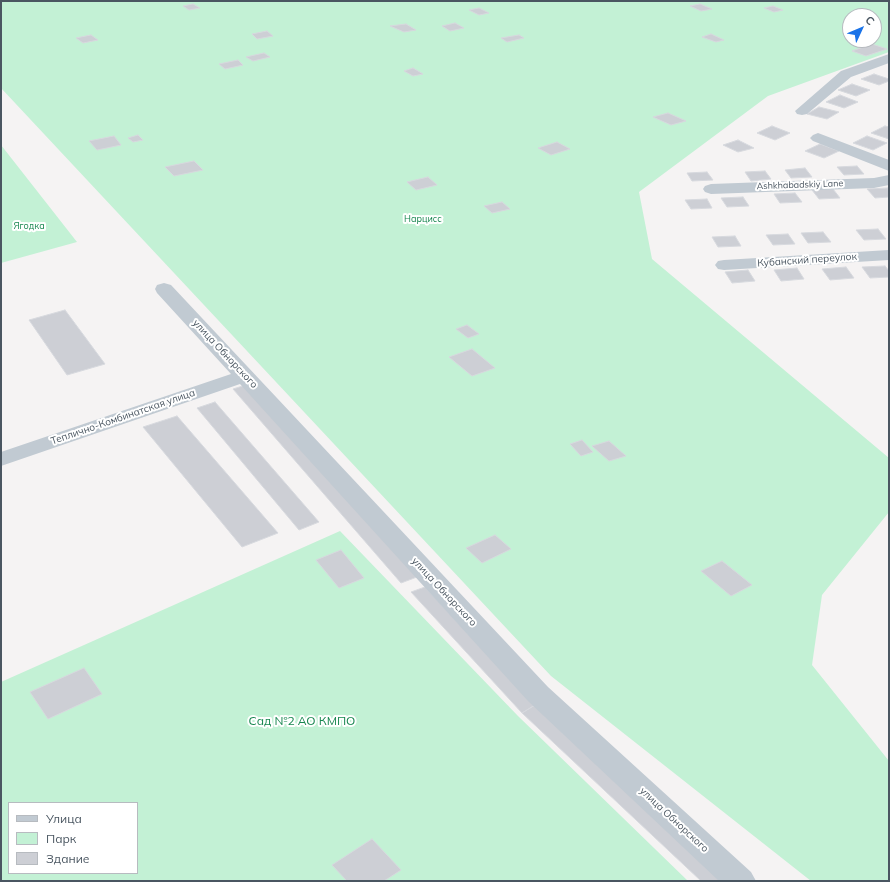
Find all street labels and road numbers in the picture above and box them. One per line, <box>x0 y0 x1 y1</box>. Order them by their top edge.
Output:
street label: Ashkhabadskiy Lane <box>757 178 843 192</box>
street label: Кубанский переулок <box>757 251 857 269</box>
street label: улица Обнорского <box>190 317 260 391</box>
street label: Теплично-Комбинатская улица <box>49 387 197 447</box>
street label: улица Обнорского <box>409 555 479 629</box>
street label: улица Обнорского <box>637 785 711 855</box>

